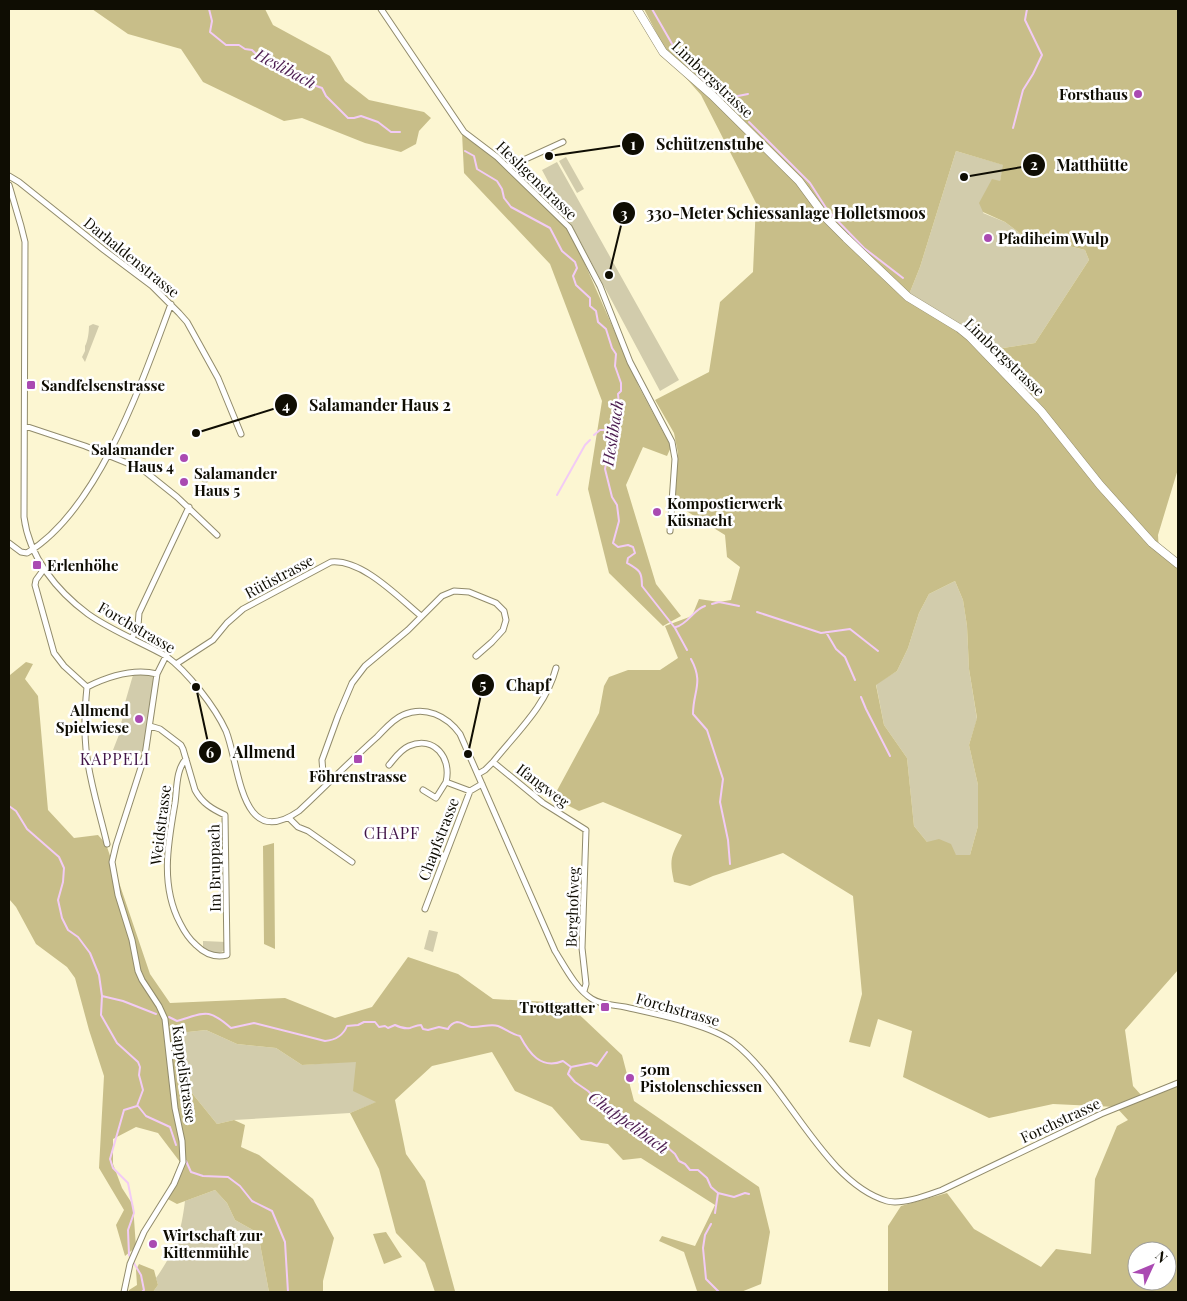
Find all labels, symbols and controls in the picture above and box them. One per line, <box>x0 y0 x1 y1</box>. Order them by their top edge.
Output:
street label: Limbergstrasse <box>668 36 758 122</box>
water label: Heslibach <box>251 43 320 93</box>
place label: Forsthaus <box>1059 84 1128 104</box>
marker: Forsthaus <box>1132 88 1144 100</box>
callout: Schützenstube <box>621 129 774 160</box>
text: Schützenstube <box>656 133 764 154</box>
text: 1 <box>630 134 636 154</box>
street label: Hesligenstrasse <box>492 136 582 224</box>
callout: Matthütte <box>1021 150 1138 181</box>
text: 2 <box>1030 154 1038 174</box>
text: Matthütte <box>1056 154 1128 175</box>
callout: 330-Meter Schiessanlage Holletsmoos <box>612 198 936 229</box>
text: 330-Meter Schiessanlage Holletsmoos <box>646 202 926 223</box>
text: 3 <box>620 203 628 223</box>
street label: Darhaldenstrasse <box>80 212 184 302</box>
place label: Pfadiheim Wulp <box>998 228 1109 248</box>
marker: Pfadiheim Wulp <box>982 232 994 244</box>
street label: Limbergstrasse <box>961 314 1049 400</box>
place label: Sandfelsenstrasse <box>41 375 165 395</box>
marker: Sandfelsenstrasse <box>25 379 37 391</box>
callout: Salamander Haus 2 <box>274 390 461 421</box>
text: Salamander Haus 2 <box>309 394 451 415</box>
text: 4 <box>282 395 290 415</box>
water label: Heslibach <box>596 399 628 468</box>
place label: Salamander Haus 4 <box>91 439 174 476</box>
marker: Salamander Haus 4 <box>178 452 190 464</box>
place label: Salamander Haus 5 <box>194 463 277 500</box>
marker: Salamander Haus 5 <box>178 476 190 488</box>
place label: Kompostierwerk Küsnacht <box>667 493 783 530</box>
marker: Kompostierwerk Küsnacht <box>651 506 663 518</box>
street label: Rütistrasse <box>241 549 317 603</box>
place label: Erlenhöhe <box>47 555 119 575</box>
marker: Erlenhöhe <box>31 559 43 571</box>
street label: Forchstrasse <box>95 597 179 657</box>
callout: Chapf <box>471 670 560 701</box>
text: 5 <box>480 674 487 694</box>
text: Chapf <box>506 674 552 695</box>
place label: Allmend Spielwiese <box>56 700 129 737</box>
marker: Allmend Spielwiese <box>133 713 145 725</box>
callout: Allmend <box>197 737 305 768</box>
text: Allmend <box>232 741 296 762</box>
text: 6 <box>206 742 214 762</box>
district label: KAPPELI <box>80 748 150 769</box>
marker: Föhrenstrasse <box>352 753 364 765</box>
street label: Ifangweg <box>513 759 573 811</box>
place label: Föhrenstrasse <box>309 766 407 786</box>
street label: Weidstrasse <box>145 784 175 867</box>
street label: Chapfstrasse <box>413 795 463 883</box>
district label: CHAPF <box>364 822 420 843</box>
street label: Im Bruppach <box>203 824 225 912</box>
street label: Berghofweg <box>561 866 583 948</box>
street label: Forchstrasse <box>634 988 722 1030</box>
place label: Trottgatter <box>519 997 595 1017</box>
marker: Trottgatter <box>599 1001 611 1013</box>
street label: Kappelistrasse <box>168 1024 202 1124</box>
place label: 50m Pistolenschiessen <box>640 1059 763 1096</box>
marker: 50m Pistolenschiessen <box>624 1072 636 1084</box>
water label: Chappelibach <box>585 1086 673 1158</box>
street label: Forchstrasse <box>1017 1093 1103 1147</box>
place label: Wirtschaft zur Kittenmühle <box>162 1225 263 1262</box>
marker: Wirtschaft zur Kittenmühle <box>147 1238 159 1250</box>
north arrow <box>1127 1241 1177 1291</box>
text: N <box>1151 1246 1172 1267</box>

